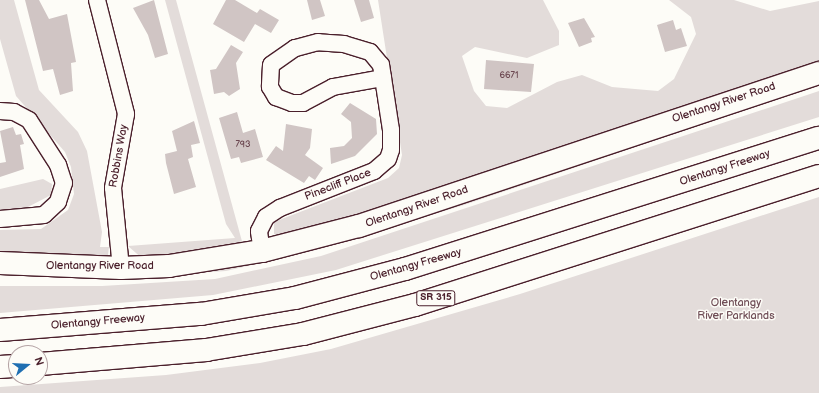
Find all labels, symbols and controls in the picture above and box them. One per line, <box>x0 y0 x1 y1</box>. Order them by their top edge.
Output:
house number: 6671 <box>500 71 518 81</box>
street label: Olentangy River Road <box>670 80 778 126</box>
street label: Robbins Way <box>107 123 131 189</box>
house number: 793 <box>235 140 251 150</box>
street label: Olentangy Freeway <box>678 147 772 189</box>
street label: Pinecliff Place <box>303 166 373 204</box>
street label: Olentangy River Road <box>364 183 470 231</box>
street label: Olentangy Freeway <box>368 246 464 284</box>
street label: Olentangy River Road <box>46 259 154 273</box>
road number: SR 315 <box>416 290 456 306</box>
park label: Olentangy River Parklands <box>697 297 775 323</box>
street label: Olentangy Freeway <box>50 311 146 333</box>
north arrow <box>8 345 48 385</box>
text: N <box>31 355 46 367</box>

